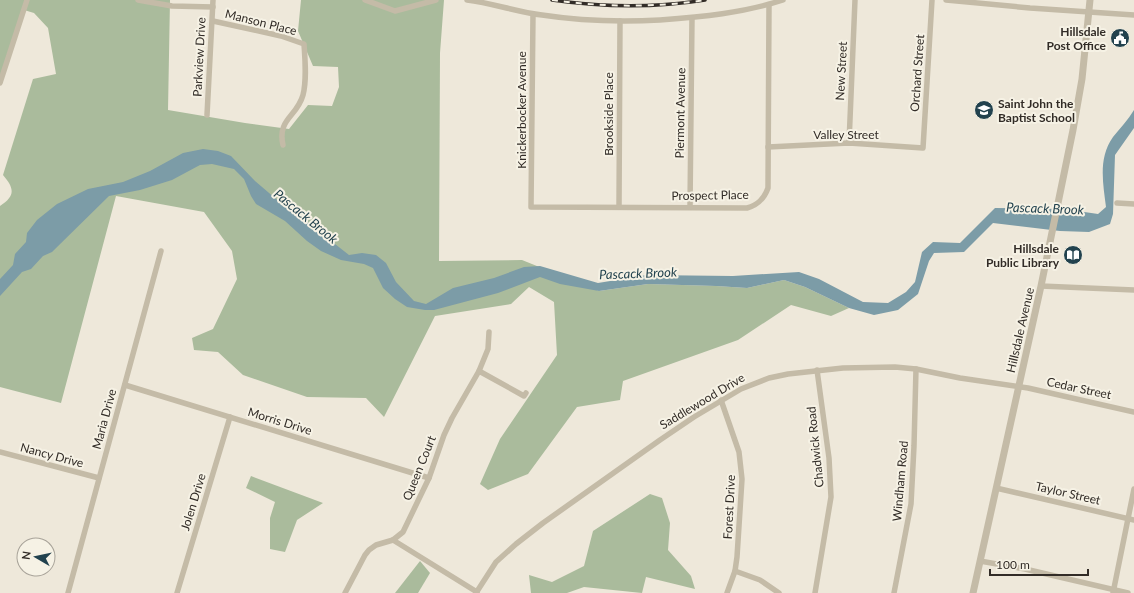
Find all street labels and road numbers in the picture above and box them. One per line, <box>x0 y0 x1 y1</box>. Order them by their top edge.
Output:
street label: Manson Place <box>224 6 298 38</box>
street label: Parkview Drive <box>189 17 209 97</box>
street label: Orchard Street <box>907 33 927 112</box>
street label: New Street <box>832 40 850 101</box>
street label: Knickerbocker Avenue <box>514 51 529 169</box>
street label: Piermont Avenue <box>672 68 688 158</box>
street label: Brookside Place <box>601 72 616 156</box>
street label: Valley Street <box>813 127 879 142</box>
street label: Prospect Place <box>671 187 749 203</box>
street label: Hillsdale Avenue <box>1003 286 1037 374</box>
street label: Saddlewood Drive <box>657 370 747 432</box>
street label: Cedar Street <box>1045 374 1113 402</box>
street label: Maria Drive <box>89 387 119 451</box>
street label: Morris Drive <box>246 404 314 438</box>
street label: Chadwick Road <box>803 406 827 488</box>
street label: Queen Court <box>399 433 439 503</box>
street label: Nancy Drive <box>19 439 85 471</box>
street label: Windham Road <box>889 440 911 522</box>
street label: Jolen Drive <box>177 471 209 533</box>
street label: Forest Drive <box>720 474 738 540</box>
street label: Taylor Street <box>1034 478 1103 508</box>

